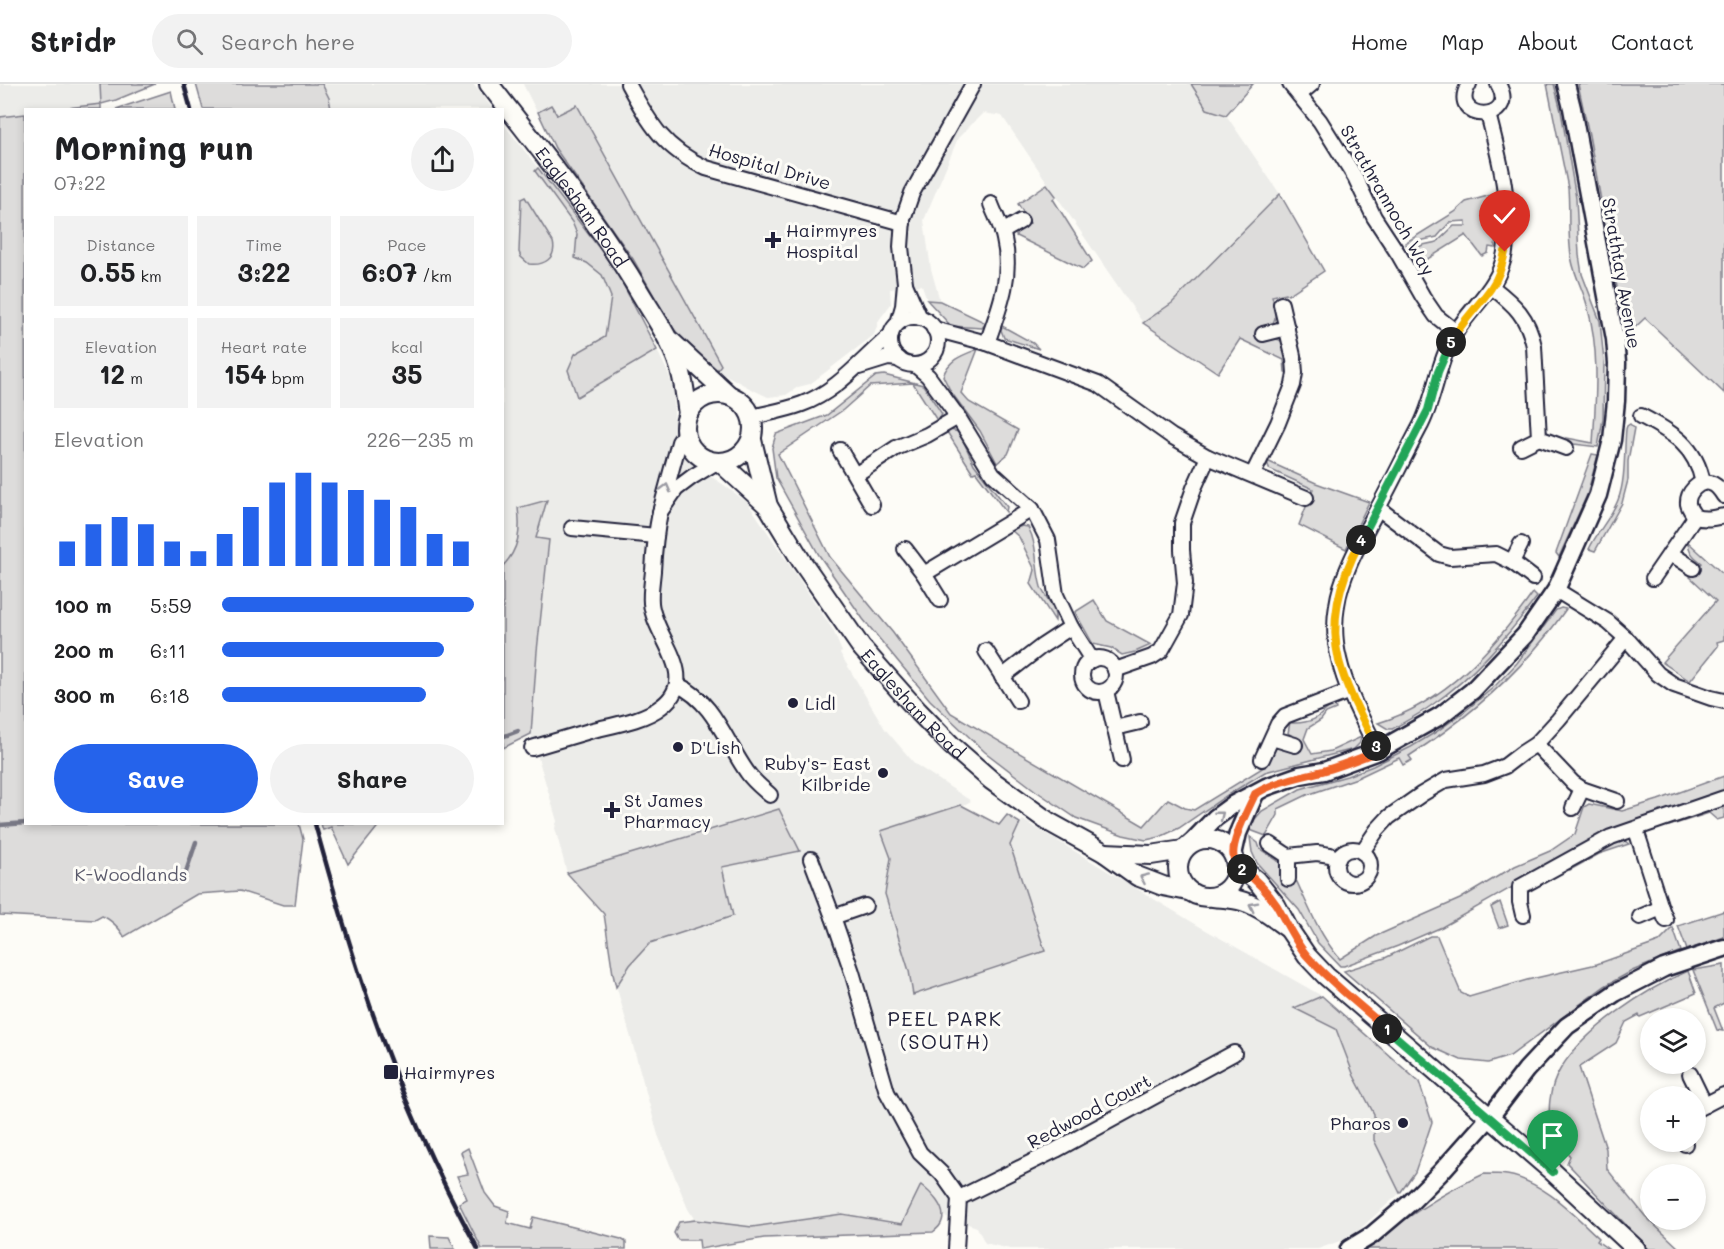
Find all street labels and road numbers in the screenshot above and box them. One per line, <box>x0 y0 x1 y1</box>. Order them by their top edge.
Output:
street label: Strathrannoch Way <box>1335 120 1441 280</box>
street label: Hospital Drive <box>706 137 834 195</box>
street label: Eaglesham Road <box>530 142 633 272</box>
street label: Strathtay Avenue <box>1597 196 1647 350</box>
street label: Eaglesham Road <box>856 643 970 764</box>
street label: Redwood Court <box>1023 1068 1155 1154</box>

